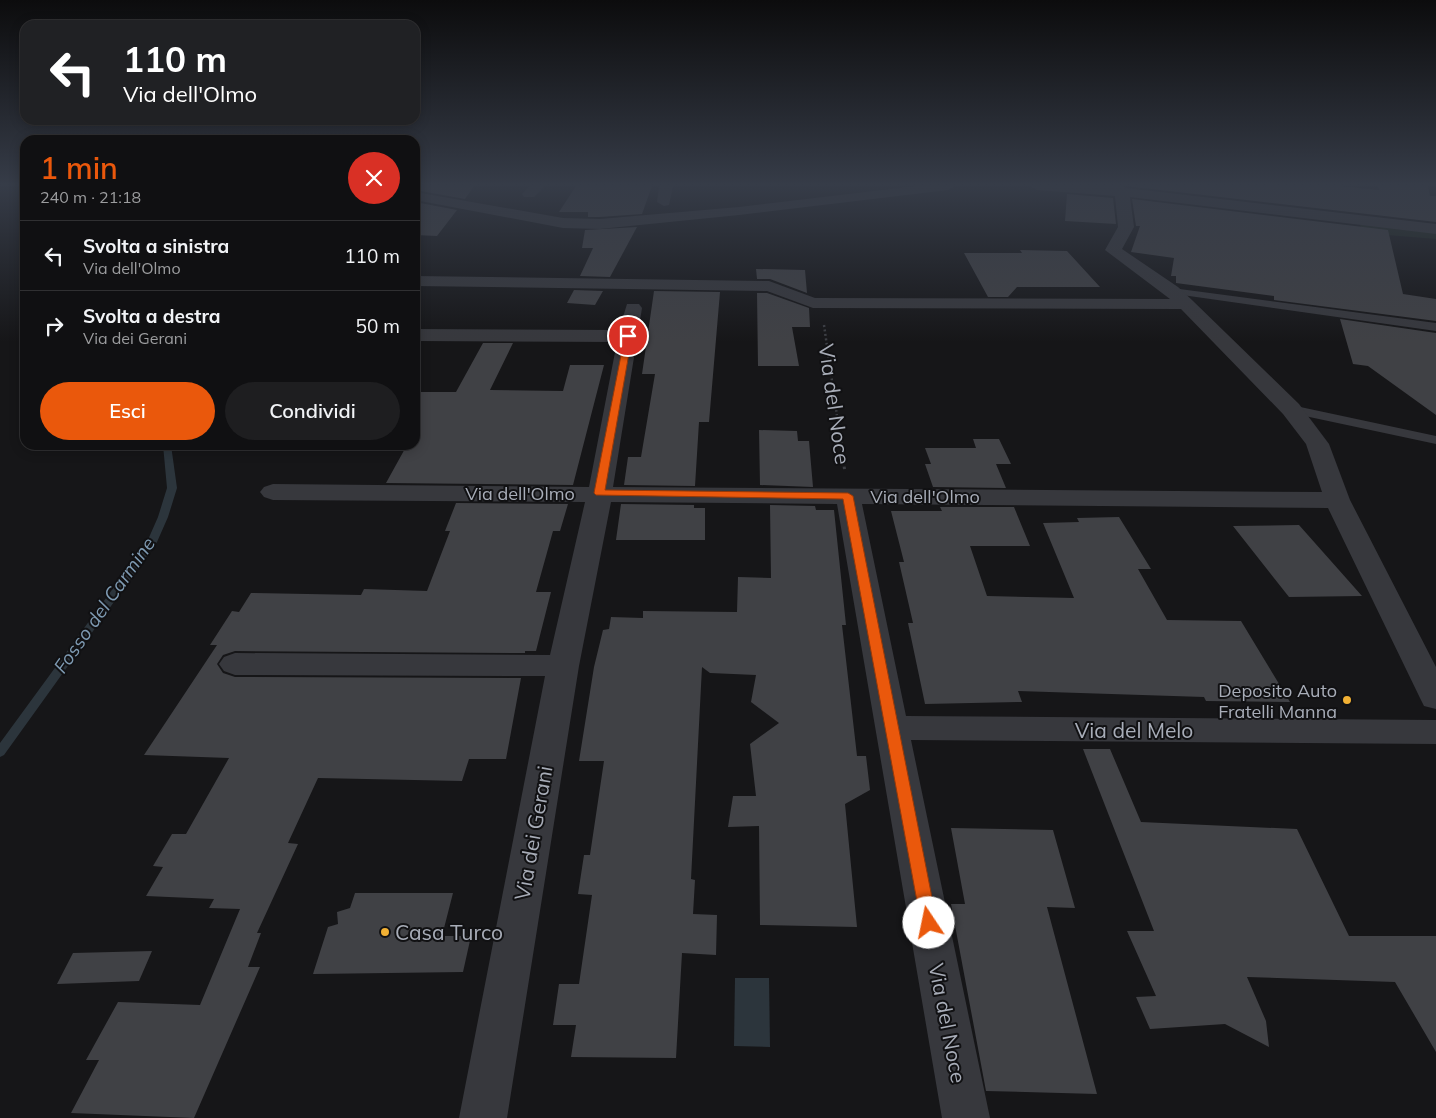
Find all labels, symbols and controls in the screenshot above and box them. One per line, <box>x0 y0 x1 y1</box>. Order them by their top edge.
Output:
text: 110 m <box>123 37 227 81</box>
icon: left <box>40 40 105 105</box>
text: Via dell'Olmo <box>123 80 257 108</box>
text: 1 min <box>40 149 118 187</box>
button: close <box>348 152 400 204</box>
text: 240 m · 21:18 <box>40 187 141 207</box>
text: Svolta a sinistra <box>83 234 229 258</box>
icon: left <box>40 242 68 270</box>
text: 110 m <box>344 244 400 268</box>
text: Via dell'Olmo <box>83 258 181 278</box>
text: Svolta a destra <box>83 304 221 328</box>
icon: right <box>40 312 68 340</box>
text: 50 m <box>356 314 400 338</box>
pin <box>607 315 649 357</box>
icon: arrive <box>614 322 642 350</box>
text: Via dei Gerani <box>83 328 187 348</box>
street label: Via del Noce <box>814 342 856 466</box>
button: Esci <box>40 382 215 440</box>
button: Condividi <box>225 382 400 440</box>
street label: Via dell'Olmo <box>465 482 575 505</box>
street label: Via dell'Olmo <box>870 485 980 508</box>
water label: Fosso del Carmine <box>48 532 160 678</box>
place label: Deposito Auto Fratelli Manna <box>1218 679 1337 723</box>
marker: Deposito Auto Fratelli Manna <box>1341 694 1353 706</box>
street label: Via del Melo <box>1075 717 1193 743</box>
street label: Via dei Gerani <box>508 764 558 902</box>
position arrow <box>902 896 954 948</box>
place label: Casa Turco <box>395 919 503 945</box>
marker: Casa Turco <box>379 926 391 938</box>
street label: Via del Noce <box>924 961 972 1085</box>

